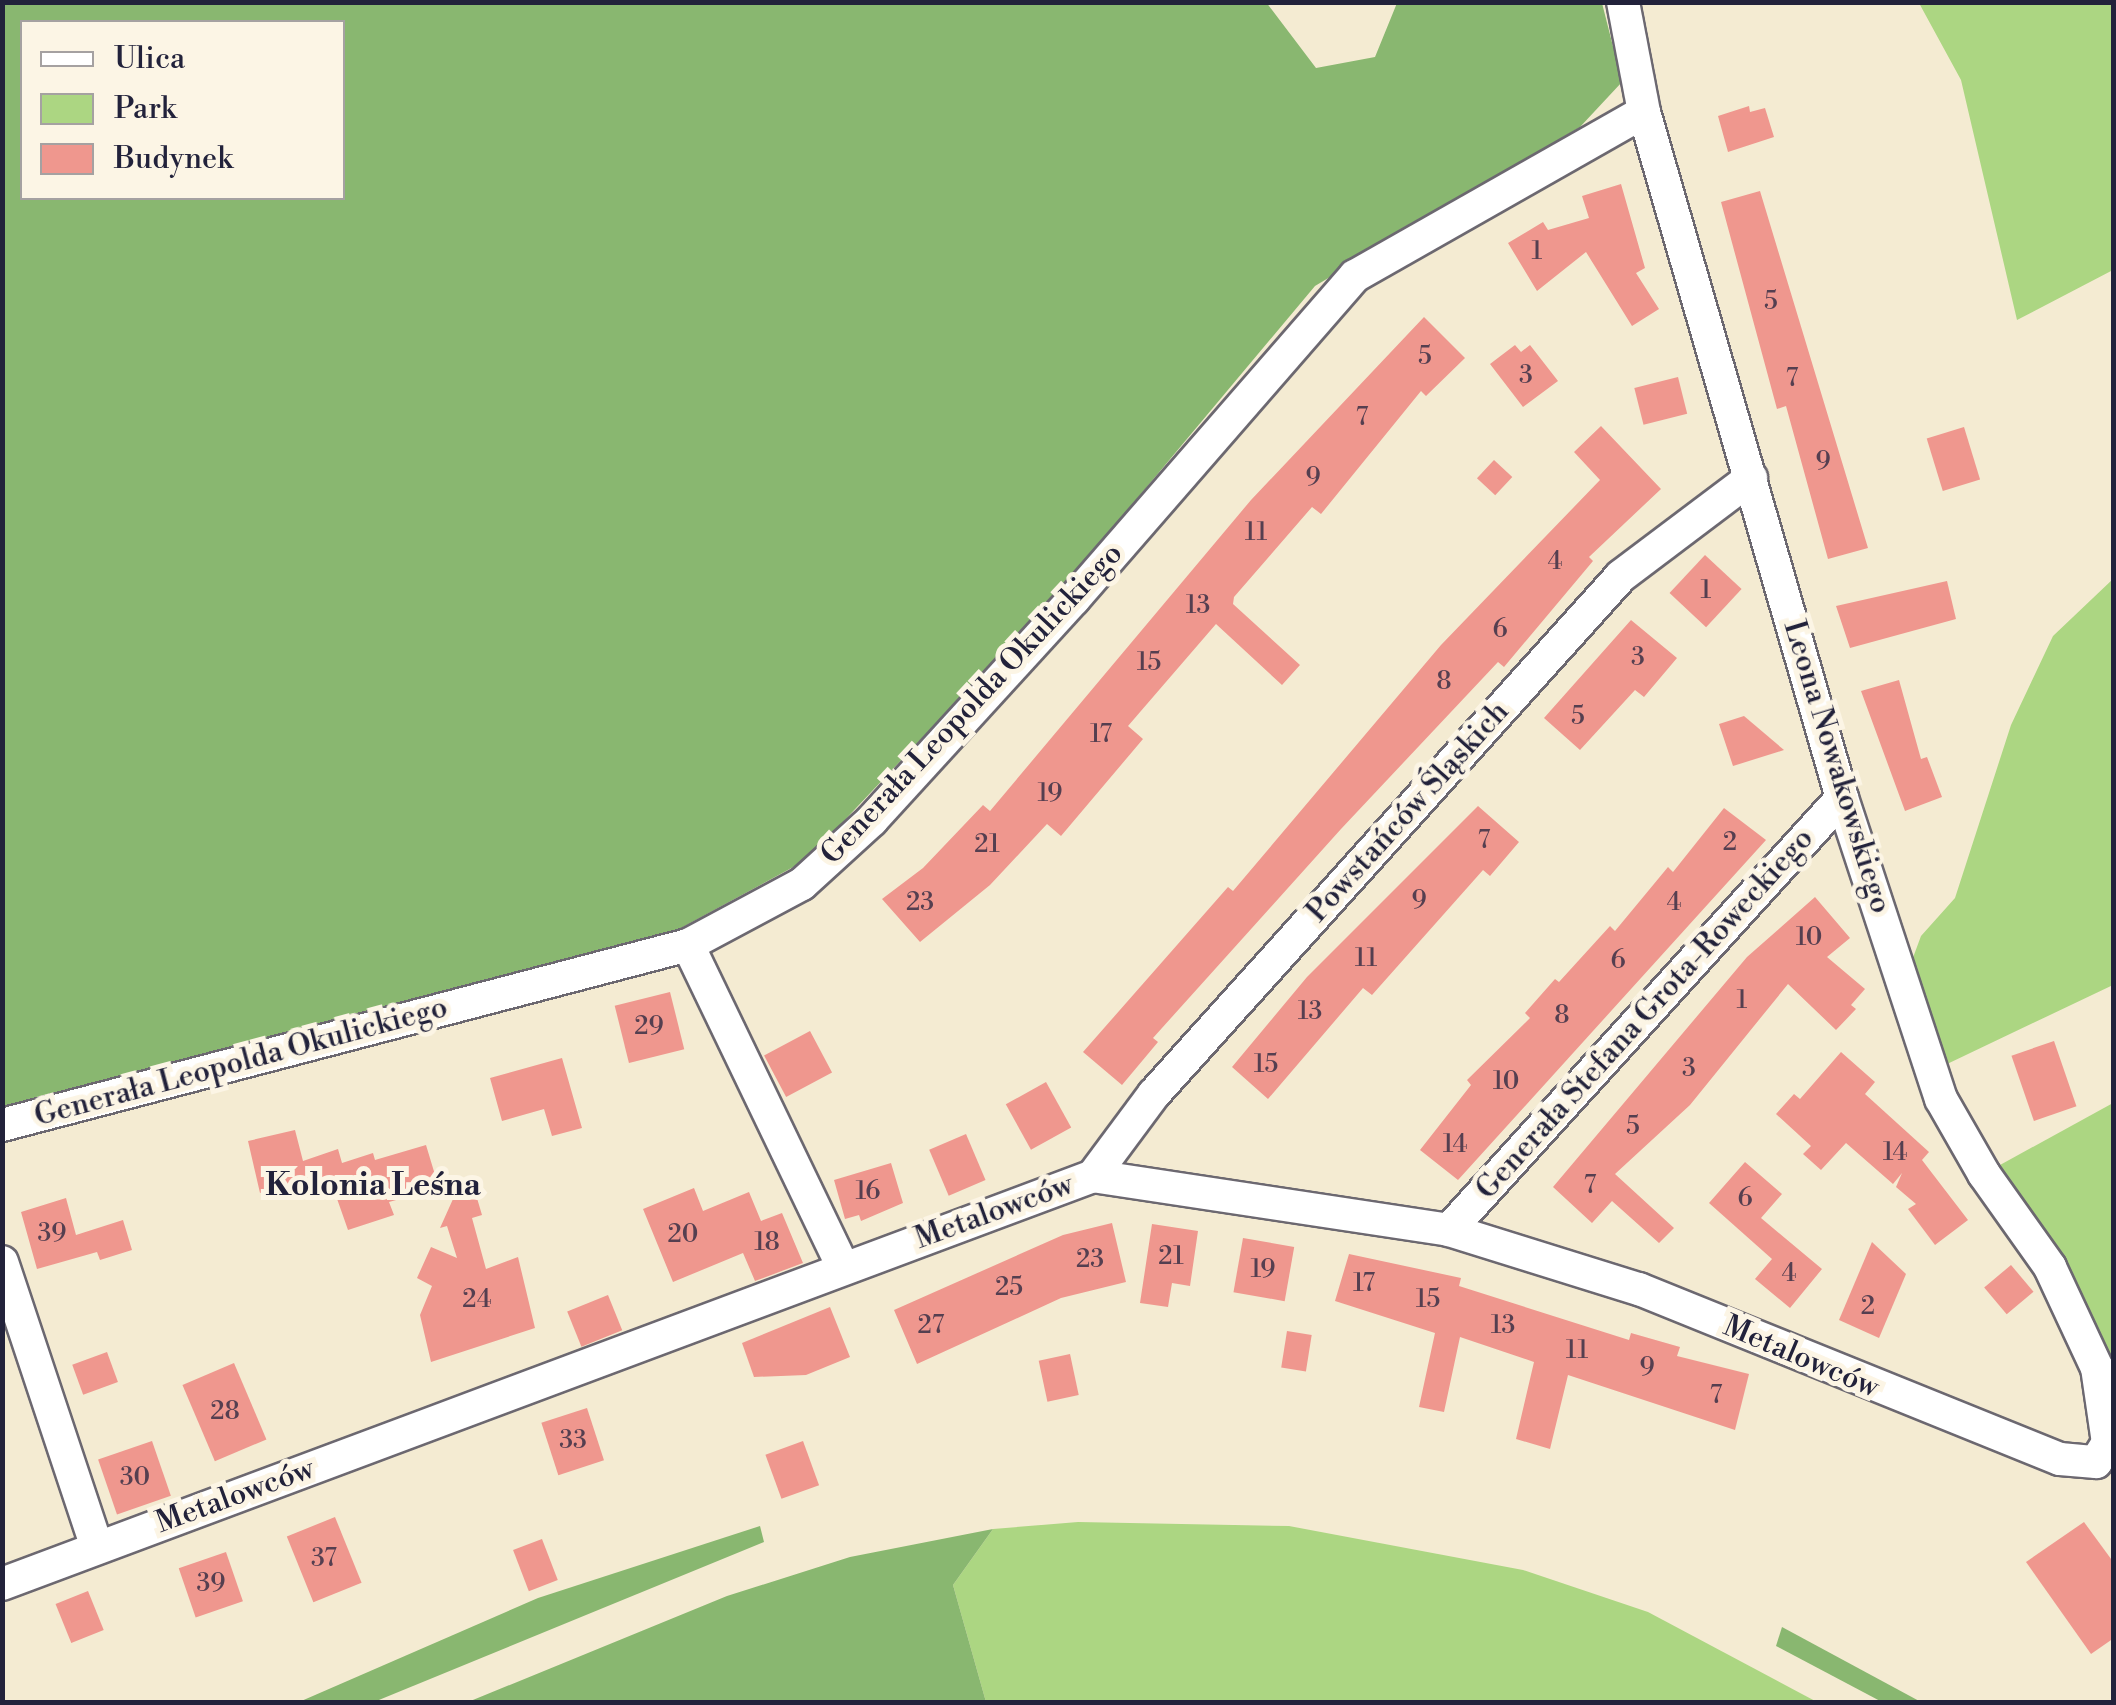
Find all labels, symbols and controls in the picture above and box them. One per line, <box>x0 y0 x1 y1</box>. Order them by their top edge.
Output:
legend <box>20 20 345 200</box>
text: Ulica <box>114 40 185 78</box>
text: Park <box>114 90 176 128</box>
text: Budynek <box>114 140 233 178</box>
house number: 1 <box>1532 237 1542 267</box>
house number: 5 <box>1764 287 1778 317</box>
house number: 5 <box>1418 342 1432 372</box>
house number: 3 <box>1519 361 1533 391</box>
house number: 7 <box>1786 364 1798 394</box>
house number: 7 <box>1356 403 1368 433</box>
house number: 9 <box>1815 447 1831 477</box>
house number: 9 <box>1305 463 1321 493</box>
house number: 11 <box>1245 518 1267 548</box>
street label: Generała Leopolda Okulickiego <box>814 536 1130 872</box>
house number: 4 <box>1548 547 1562 577</box>
house number: 1 <box>1701 576 1711 606</box>
house number: 13 <box>1186 591 1210 621</box>
house number: 6 <box>1492 615 1508 645</box>
street label: Leona Nowakowskiego <box>1775 616 1899 918</box>
house number: 3 <box>1631 643 1645 673</box>
house number: 15 <box>1137 648 1161 678</box>
house number: 8 <box>1436 667 1452 697</box>
street label: Powstańców Śląskich <box>1299 694 1517 930</box>
house number: 5 <box>1571 702 1585 732</box>
house number: 17 <box>1090 720 1112 750</box>
house number: 19 <box>1037 779 1063 809</box>
street label: Generała Stefana Grota-Roweckiego <box>1469 821 1821 1207</box>
house number: 7 <box>1478 826 1490 856</box>
house number: 2 <box>1723 828 1737 858</box>
house number: 21 <box>974 830 1000 860</box>
house number: 9 <box>1411 886 1427 916</box>
house number: 23 <box>906 888 934 918</box>
house number: 4 <box>1667 888 1681 918</box>
house number: 10 <box>1796 923 1822 953</box>
house number: 11 <box>1355 944 1377 974</box>
house number: 6 <box>1610 946 1626 976</box>
house number: 1 <box>1737 986 1747 1016</box>
street label: Generała Leopolda Okulickiego <box>31 989 451 1135</box>
house number: 13 <box>1298 997 1322 1027</box>
house number: 8 <box>1554 1001 1570 1031</box>
house number: 29 <box>634 1012 664 1042</box>
house number: 15 <box>1254 1050 1278 1080</box>
house number: 3 <box>1682 1054 1696 1084</box>
house number: 10 <box>1493 1067 1519 1097</box>
house number: 5 <box>1626 1112 1640 1142</box>
house number: 14 <box>1443 1130 1467 1160</box>
house number: 14 <box>1883 1138 1907 1168</box>
district label: Kolonia Leśna <box>265 1166 481 1204</box>
street label: Metalowców <box>910 1167 1078 1257</box>
house number: 7 <box>1584 1171 1596 1201</box>
house number: 16 <box>855 1177 881 1207</box>
house number: 6 <box>1737 1184 1753 1214</box>
house number: 39 <box>38 1219 66 1249</box>
house number: 20 <box>668 1220 698 1250</box>
house number: 18 <box>754 1228 780 1258</box>
house number: 21 <box>1158 1242 1184 1272</box>
house number: 23 <box>1076 1245 1104 1275</box>
house number: 19 <box>1250 1255 1276 1285</box>
house number: 4 <box>1782 1259 1796 1289</box>
house number: 17 <box>1353 1269 1375 1299</box>
house number: 25 <box>995 1273 1023 1303</box>
house number: 24 <box>462 1285 492 1315</box>
house number: 15 <box>1416 1285 1440 1315</box>
house number: 2 <box>1861 1292 1875 1322</box>
street label: Metalowców <box>1718 1308 1884 1406</box>
house number: 27 <box>918 1311 944 1341</box>
house number: 13 <box>1491 1311 1515 1341</box>
house number: 11 <box>1566 1336 1588 1366</box>
house number: 9 <box>1639 1353 1655 1383</box>
house number: 7 <box>1710 1381 1722 1411</box>
house number: 28 <box>210 1397 240 1427</box>
house number: 33 <box>559 1426 587 1456</box>
street label: Metalowców <box>151 1451 319 1541</box>
house number: 30 <box>120 1463 150 1493</box>
house number: 37 <box>311 1544 337 1574</box>
house number: 39 <box>197 1569 225 1599</box>

